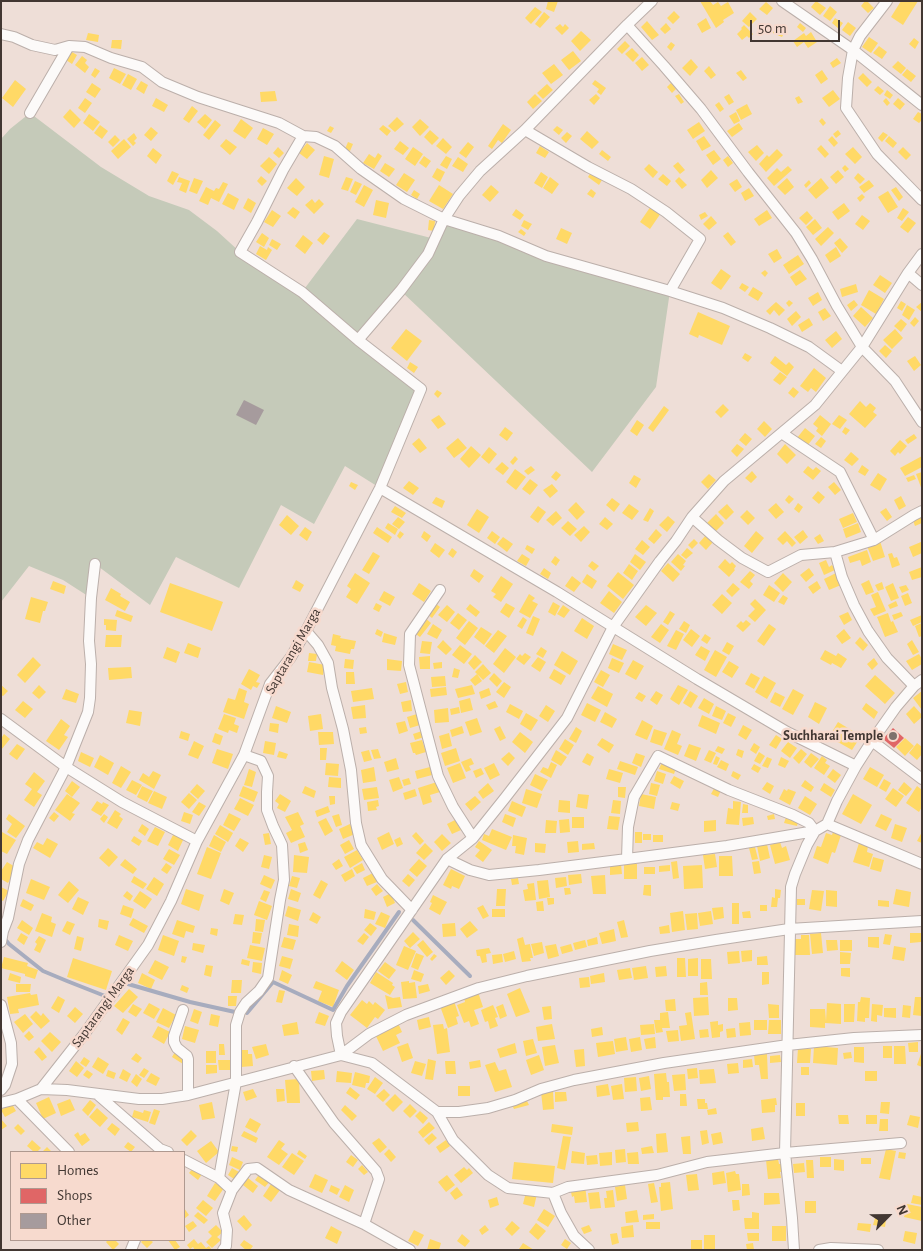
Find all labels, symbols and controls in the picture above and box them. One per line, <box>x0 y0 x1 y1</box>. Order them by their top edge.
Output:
scale bar <box>753 10 843 42</box>
text: 50 m <box>758 21 787 36</box>
street label: Saptarangi Marga <box>262 605 324 697</box>
place label: Suchharai Temple <box>783 728 883 744</box>
marker: Suchharai Temple <box>887 730 899 742</box>
street label: Saptarangi Marga <box>68 963 138 1051</box>
legend <box>10 1151 185 1241</box>
text: Homes <box>57 1163 99 1178</box>
text: Shops <box>57 1188 92 1203</box>
north arrow <box>863 1191 913 1241</box>
text: N <box>893 1203 910 1217</box>
text: Other <box>57 1213 91 1228</box>

